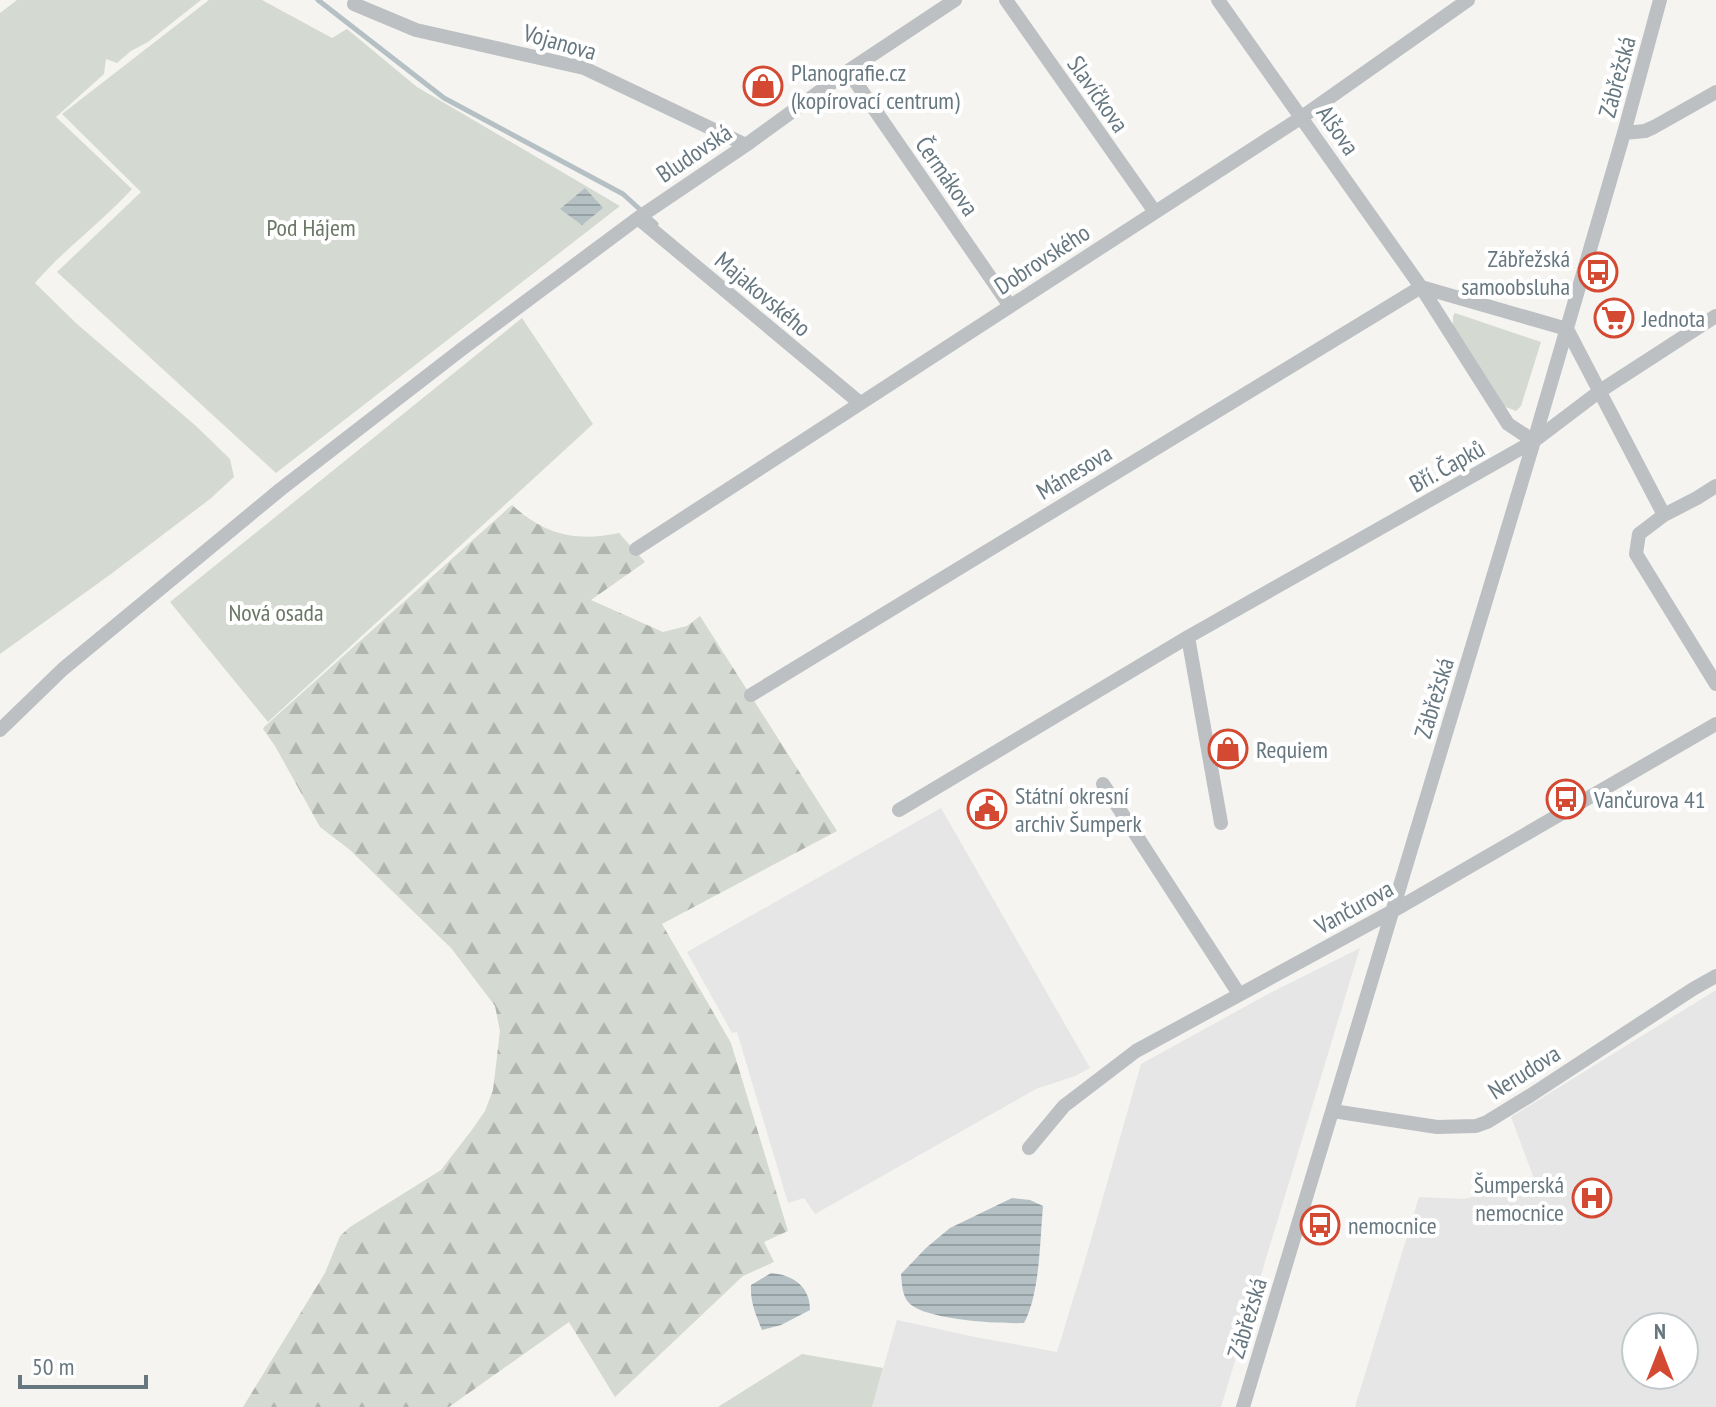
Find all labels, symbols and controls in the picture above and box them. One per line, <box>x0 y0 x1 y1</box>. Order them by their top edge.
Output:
street label: Vojanova <box>519 17 600 67</box>
street label: Zábřežská <box>1591 33 1643 121</box>
street label: Slavíčkova <box>1060 50 1136 138</box>
place label: Planografie.cz (kopírovací centrum) <box>791 57 960 116</box>
shop icon: Planografie.cz (kopírovací centrum) <box>742 65 784 107</box>
street label: Alšova <box>1310 99 1366 161</box>
street label: Bludovská <box>650 117 738 189</box>
street label: Čermákova <box>908 130 986 222</box>
park label: Pod Hájem <box>266 212 356 243</box>
street label: Dobrovského <box>989 217 1095 301</box>
place label: Zábřežská samoobsluha <box>1461 243 1570 302</box>
street label: Majakovského <box>709 245 817 343</box>
bus stop icon: Zábřežská samoobsluha <box>1577 251 1619 293</box>
supermarket icon: Jednota <box>1593 297 1635 339</box>
place label: Jednota <box>1641 303 1705 334</box>
street label: Bří. Čapků <box>1404 433 1490 499</box>
street label: Mánesova <box>1031 437 1117 507</box>
park label: Nová osada <box>228 597 324 628</box>
street label: Zábřežská <box>1407 654 1461 742</box>
shop icon: Requiem <box>1207 728 1249 770</box>
place label: Requiem <box>1256 734 1328 765</box>
bus stop icon: Vančurova 41 <box>1545 778 1587 820</box>
place label: Státní okresní archiv Šumperk <box>1015 780 1142 839</box>
place label: Vančurova 41 <box>1593 784 1706 815</box>
public building icon: Státní okresní archiv Šumperk <box>966 788 1008 830</box>
street label: Vančurova <box>1309 873 1399 942</box>
street label: Nerudova <box>1482 1038 1566 1106</box>
place label: Šumperská nemocnice <box>1474 1169 1564 1228</box>
hospital icon: Šumperská nemocnice <box>1571 1177 1613 1219</box>
bus stop icon: nemocnice <box>1299 1204 1341 1246</box>
place label: nemocnice <box>1348 1210 1437 1241</box>
street label: Zábřežská <box>1220 1274 1274 1362</box>
north arrow <box>1620 1311 1700 1391</box>
text: N <box>1654 1317 1666 1345</box>
scale bar <box>20 1339 146 1389</box>
text: 50 m <box>32 1351 74 1382</box>

